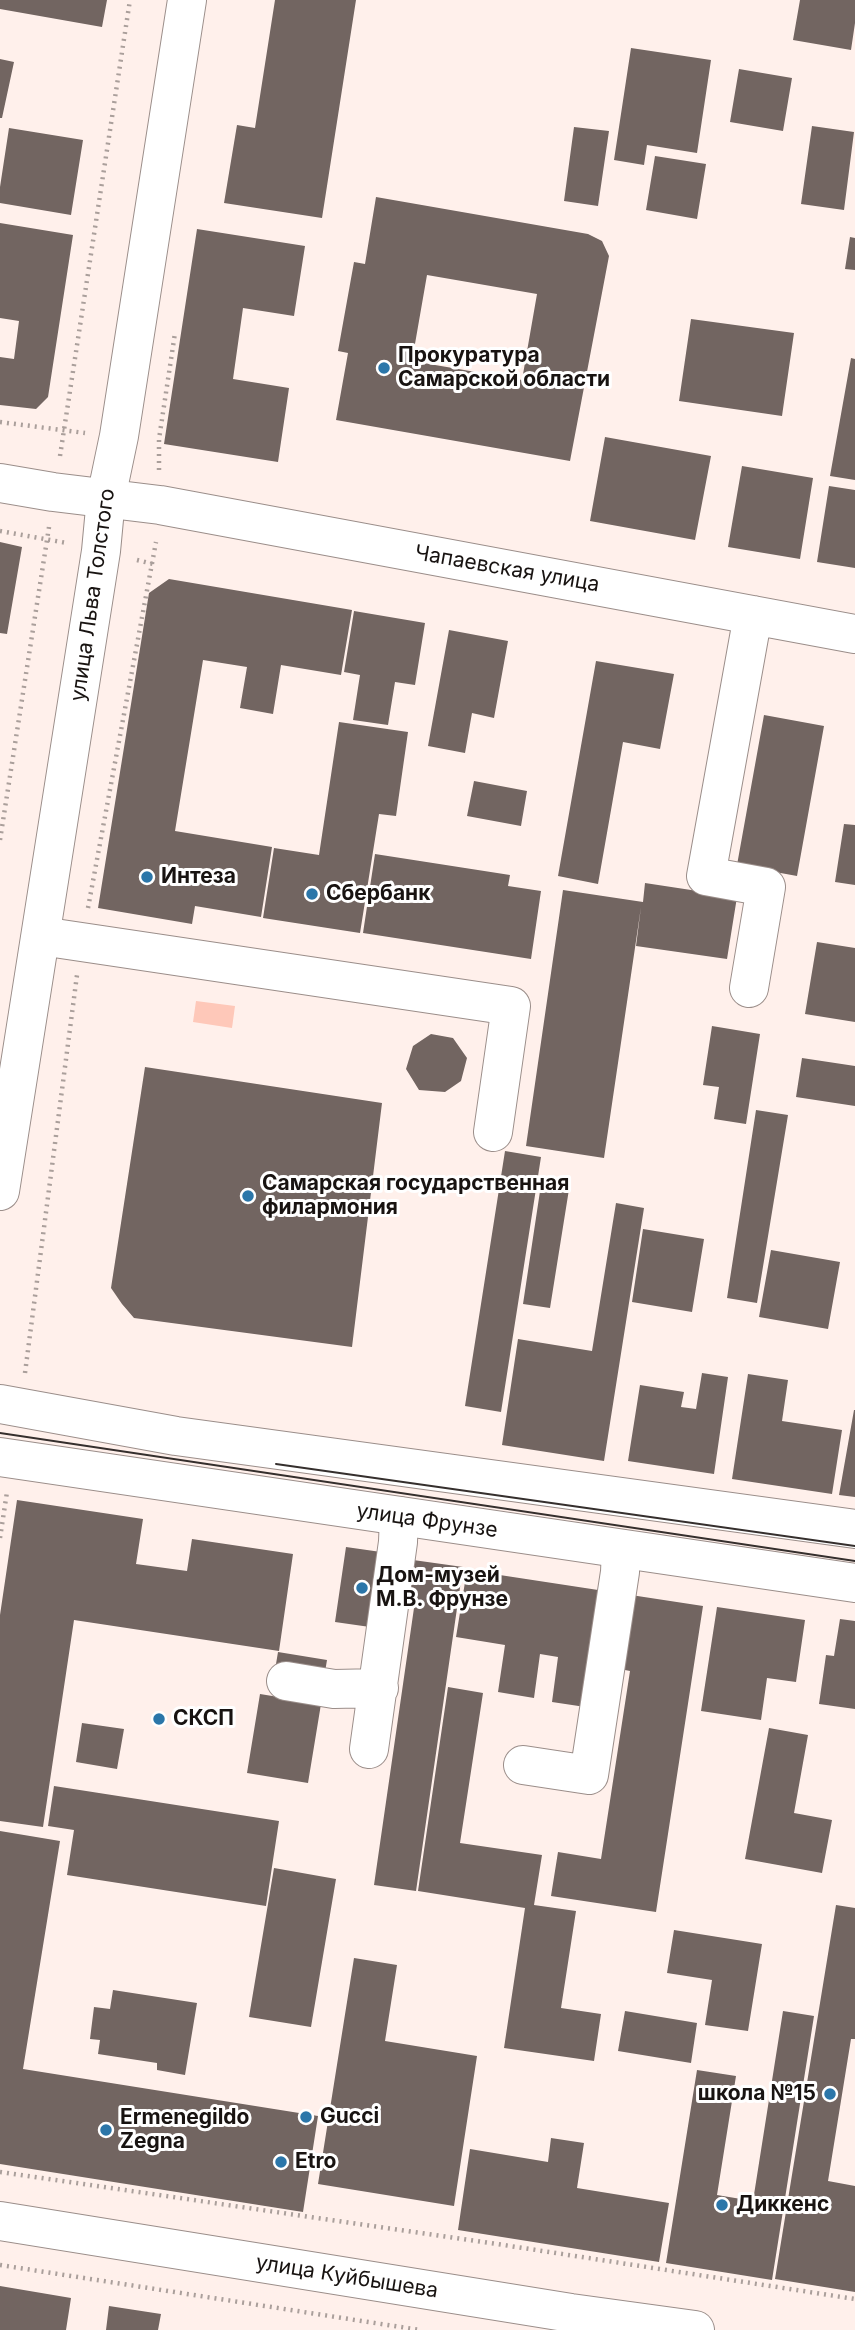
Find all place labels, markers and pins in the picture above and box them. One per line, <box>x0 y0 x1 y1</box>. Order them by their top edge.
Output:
place label: Прокуратура Самарской области <box>398 343 610 393</box>
marker: Прокуратура Самарской области <box>376 360 392 376</box>
place label: Интеза <box>161 864 236 890</box>
marker: Интеза <box>139 869 155 885</box>
place label: Сбербанк <box>326 881 430 907</box>
marker: Сбербанк <box>304 886 320 902</box>
place label: Самарская государственная филармония <box>262 1171 569 1221</box>
marker: Самарская государственная филармония <box>240 1188 256 1204</box>
place label: Дом-музей М.В. Фрунзе <box>376 1563 508 1613</box>
marker: Дом-музей М.В. Фрунзе <box>354 1580 370 1596</box>
place label: СКСП <box>173 1706 234 1732</box>
marker: СКСП <box>151 1711 167 1727</box>
place label: школа №15 <box>698 2081 816 2107</box>
marker: школа №15 <box>822 2086 838 2102</box>
place label: Gucci <box>320 2104 379 2130</box>
place label: Ermenegildo Zegna <box>120 2105 249 2155</box>
marker: Gucci <box>298 2109 314 2125</box>
marker: Ermenegildo Zegna <box>98 2122 114 2138</box>
place label: Etro <box>295 2149 336 2175</box>
marker: Etro <box>273 2154 289 2170</box>
place label: Диккенс <box>736 2192 829 2218</box>
marker: Диккенс <box>714 2197 730 2213</box>

